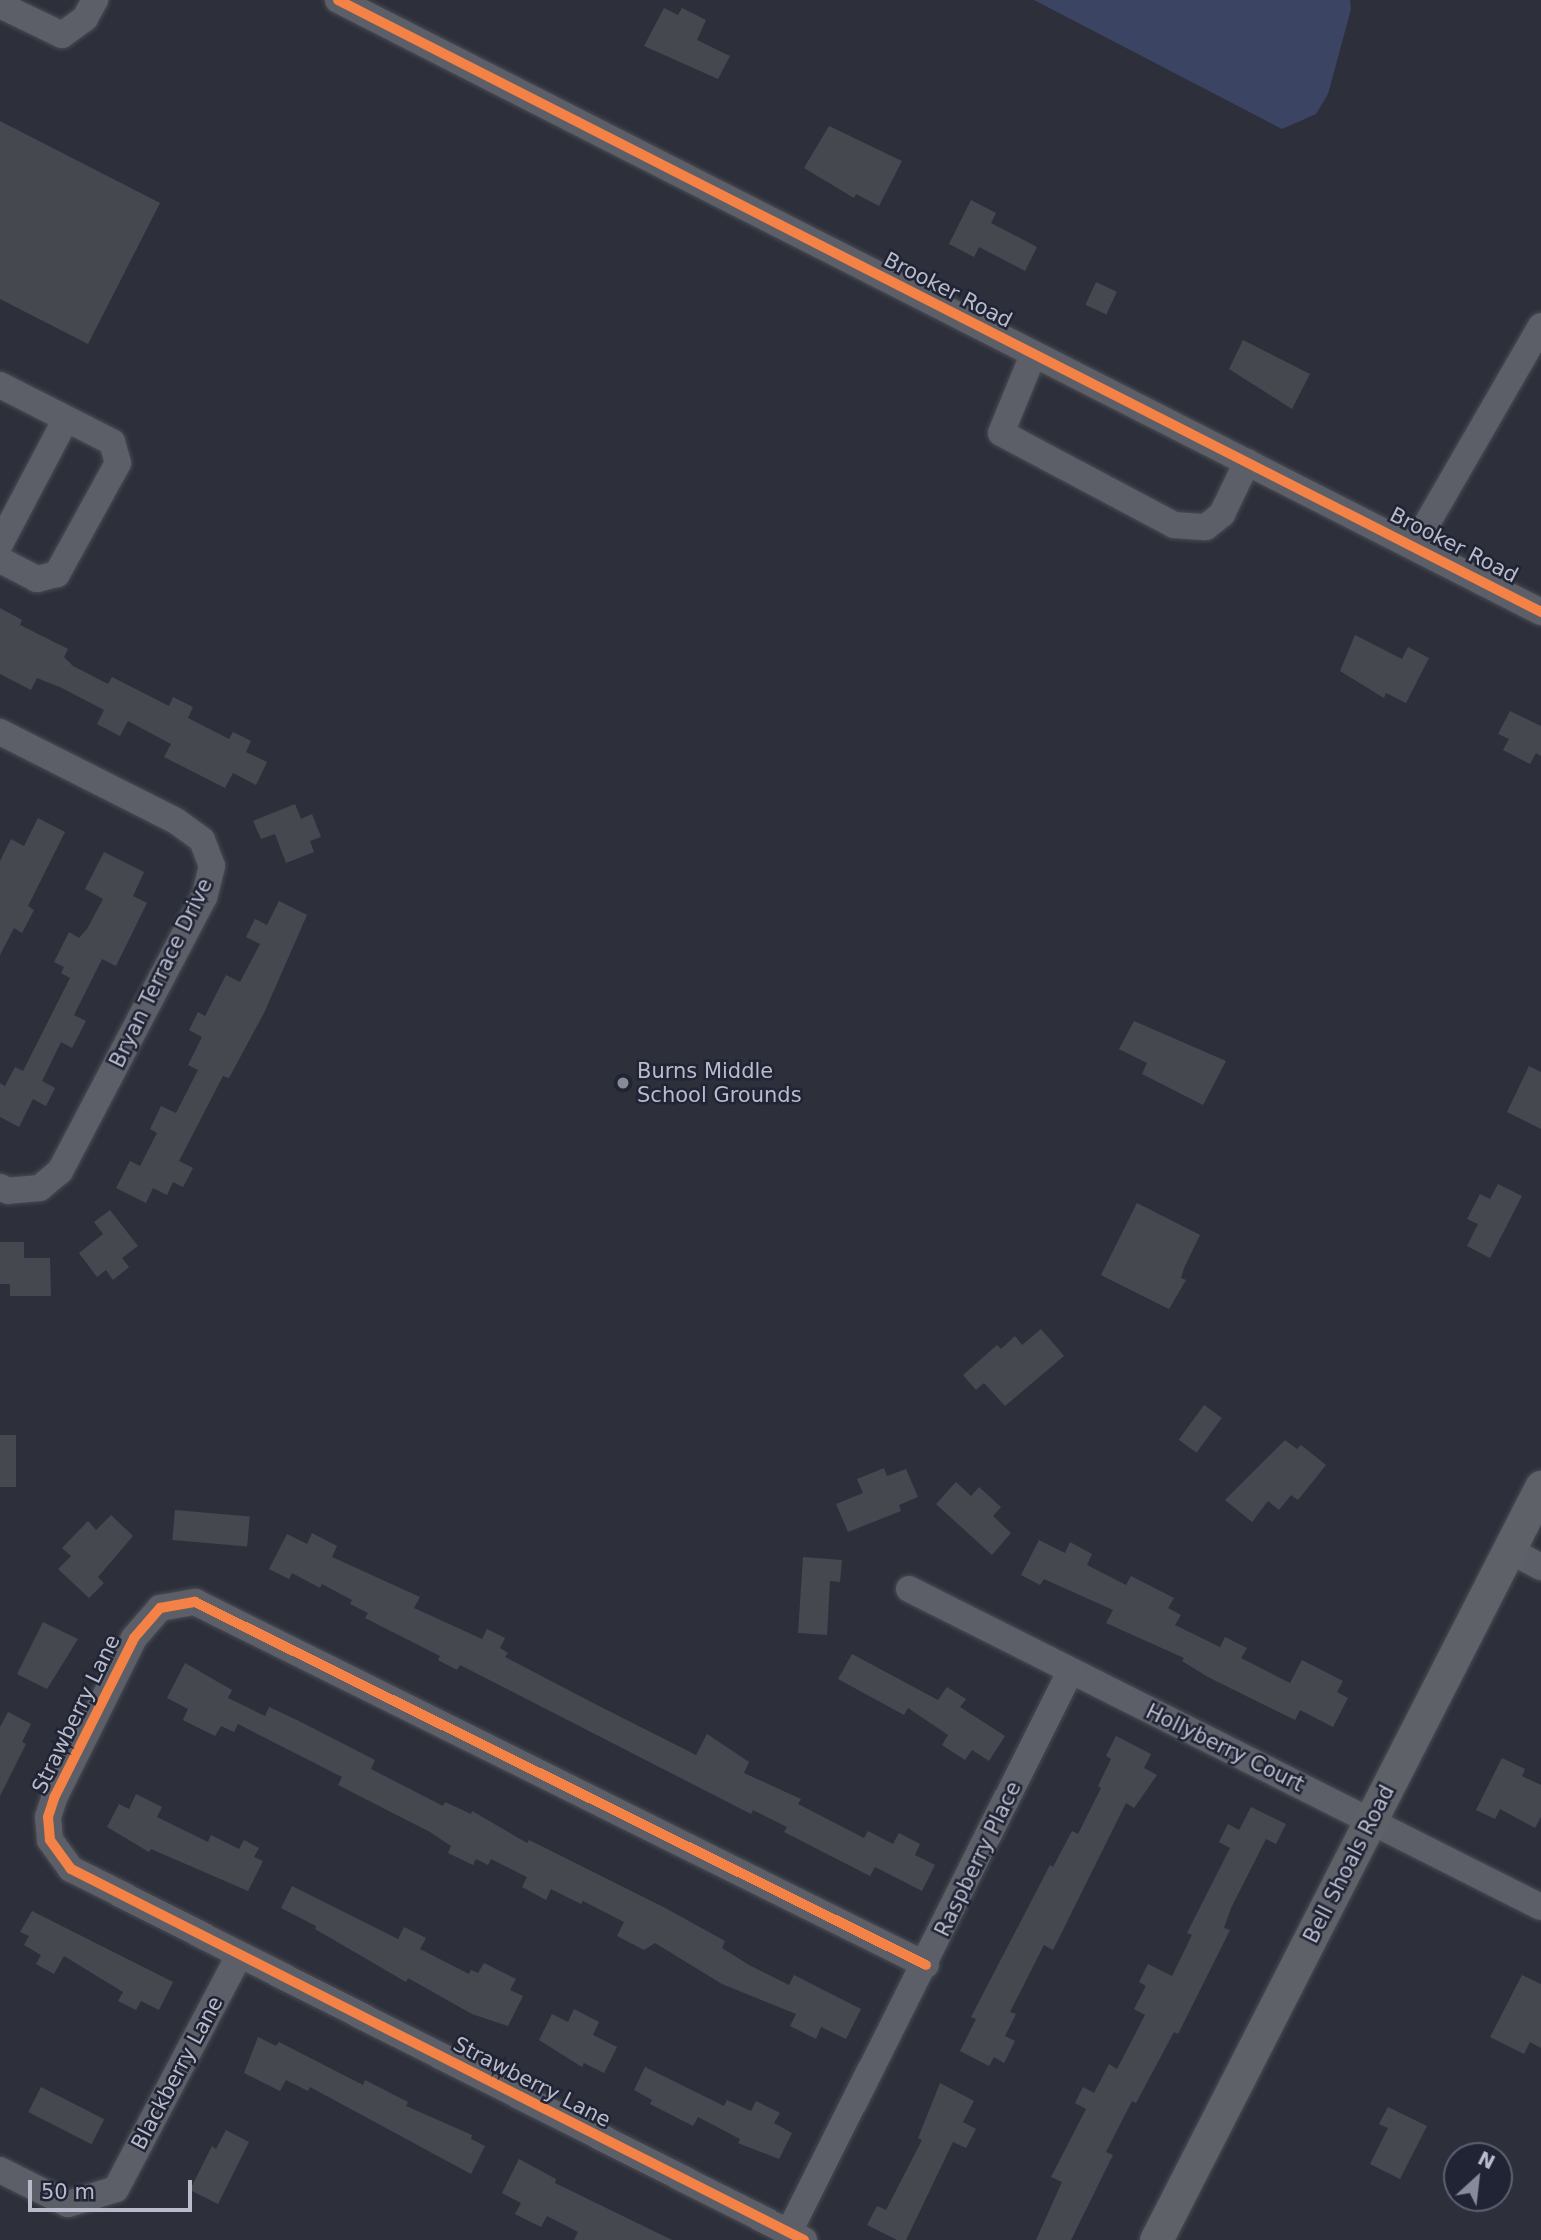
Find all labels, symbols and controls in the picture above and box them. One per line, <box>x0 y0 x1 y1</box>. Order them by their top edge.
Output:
street label: Brooker Road <box>880 247 1016 333</box>
street label: Brooker Road <box>1386 502 1522 588</box>
street label: Bryan Terrace Drive <box>104 874 218 1072</box>
place label: Burns Middle School Grounds <box>637 1058 802 1108</box>
marker: Burns Middle School Grounds <box>615 1075 631 1091</box>
street label: Strawberry Lane <box>27 1631 125 1797</box>
street label: Hollyberry Court <box>1142 1699 1308 1797</box>
street label: Raspberry Place <box>930 1777 1026 1941</box>
street label: Bell Shoals Road <box>1298 1781 1400 1947</box>
street label: Blackberry Lane <box>126 1992 228 2154</box>
street label: Strawberry Lane <box>449 2031 615 2133</box>
north arrow <box>1443 2142 1513 2212</box>
text: N <box>1475 2147 1499 2173</box>
scale bar <box>32 2166 196 2210</box>
text: 50 m <box>41 2180 95 2204</box>

